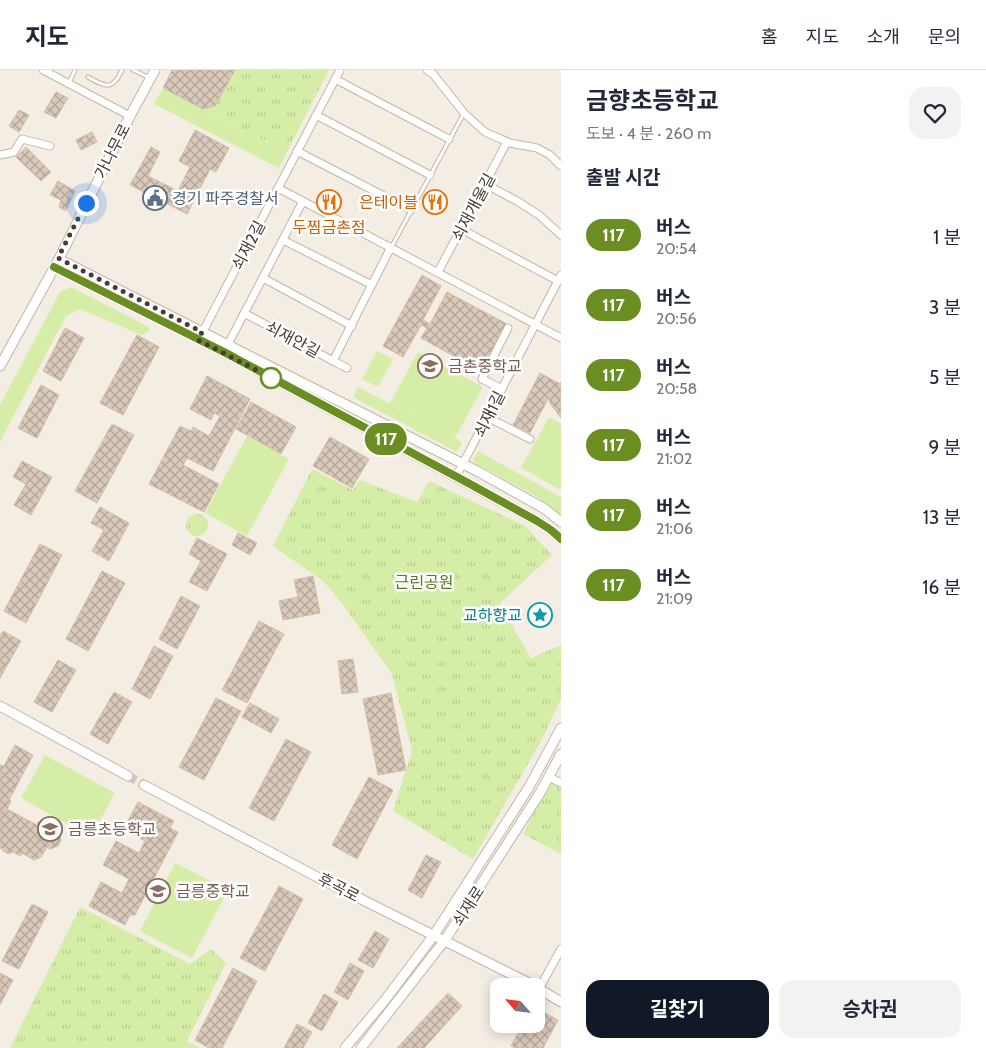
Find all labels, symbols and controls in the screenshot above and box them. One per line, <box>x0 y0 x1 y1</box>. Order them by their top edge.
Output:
text: 지도 <box>25 22 69 51</box>
text: 홈 <box>761 26 778 48</box>
text: 지도 <box>806 26 839 48</box>
text: 소개 <box>867 26 900 48</box>
text: 문의 <box>928 26 961 48</box>
text: 금향초등학교 <box>586 86 718 115</box>
button: heart <box>909 87 961 139</box>
street label: 가나무로 <box>91 120 134 182</box>
text: 도보 · 4 분 · 260 m <box>586 124 711 143</box>
text: 출발 시간 <box>586 166 660 189</box>
street label: 쇠재개울길 <box>448 170 499 244</box>
public building icon: 경기 파주경찰서 <box>142 185 168 211</box>
place label: 경기 파주경찰서 <box>172 189 279 208</box>
restaurant icon: 두찜금촌점 <box>316 189 342 215</box>
restaurant icon: 은테이블 <box>422 189 448 215</box>
your location <box>74 191 99 216</box>
place label: 은테이블 <box>359 193 418 212</box>
text: 버스 <box>656 216 691 239</box>
street label: 쇠재2길 <box>228 218 269 273</box>
place label: 두찜금촌점 <box>292 218 366 237</box>
text: 117 <box>602 224 625 246</box>
text: 1 분 <box>933 226 961 249</box>
text: 20:54 <box>656 239 697 258</box>
text: 버스 <box>656 286 691 309</box>
text: 117 <box>602 294 625 316</box>
text: 3 분 <box>929 296 961 319</box>
text: 20:56 <box>656 309 697 328</box>
street label: 쇠재안길 <box>262 317 323 362</box>
school or university icon: 금촌중학교 <box>417 353 443 379</box>
text: 버스 <box>656 356 691 379</box>
place label: 금촌중학교 <box>448 357 522 376</box>
text: 117 <box>602 364 625 386</box>
text: 5 분 <box>929 366 961 389</box>
unlabelled marker <box>260 367 282 389</box>
text: 20:58 <box>656 379 697 398</box>
street label: 쇠재1길 <box>470 388 509 441</box>
line badge: 117 <box>357 423 415 455</box>
text: 버스 <box>656 426 691 449</box>
text: 117 <box>375 428 397 450</box>
text: 117 <box>602 434 625 456</box>
text: 9 분 <box>928 436 961 459</box>
text: 21:02 <box>656 449 692 468</box>
text: 버스 <box>656 496 691 519</box>
text: 117 <box>602 504 625 526</box>
text: 13 분 <box>923 506 961 529</box>
text: 21:06 <box>656 519 693 538</box>
text: 버스 <box>656 566 691 589</box>
park label: 근린공원 <box>395 573 453 592</box>
text: 117 <box>602 574 625 596</box>
text: 16 분 <box>922 576 961 599</box>
text: 21:09 <box>656 589 693 608</box>
place icon: 교하향교 <box>527 602 553 628</box>
place label: 교하향교 <box>463 606 522 625</box>
school or university icon: 금릉초등학교 <box>37 816 63 842</box>
place label: 금릉초등학교 <box>68 820 156 839</box>
street label: 후곡로 <box>315 869 363 906</box>
school or university icon: 금릉중학교 <box>145 878 171 904</box>
place label: 금릉중학교 <box>176 882 250 901</box>
street label: 쇠재로 <box>448 882 489 930</box>
north arrow <box>490 978 545 1032</box>
map controls <box>490 978 545 1033</box>
button: 길찾기 <box>586 980 769 1038</box>
button: 승차권 <box>779 980 961 1038</box>

